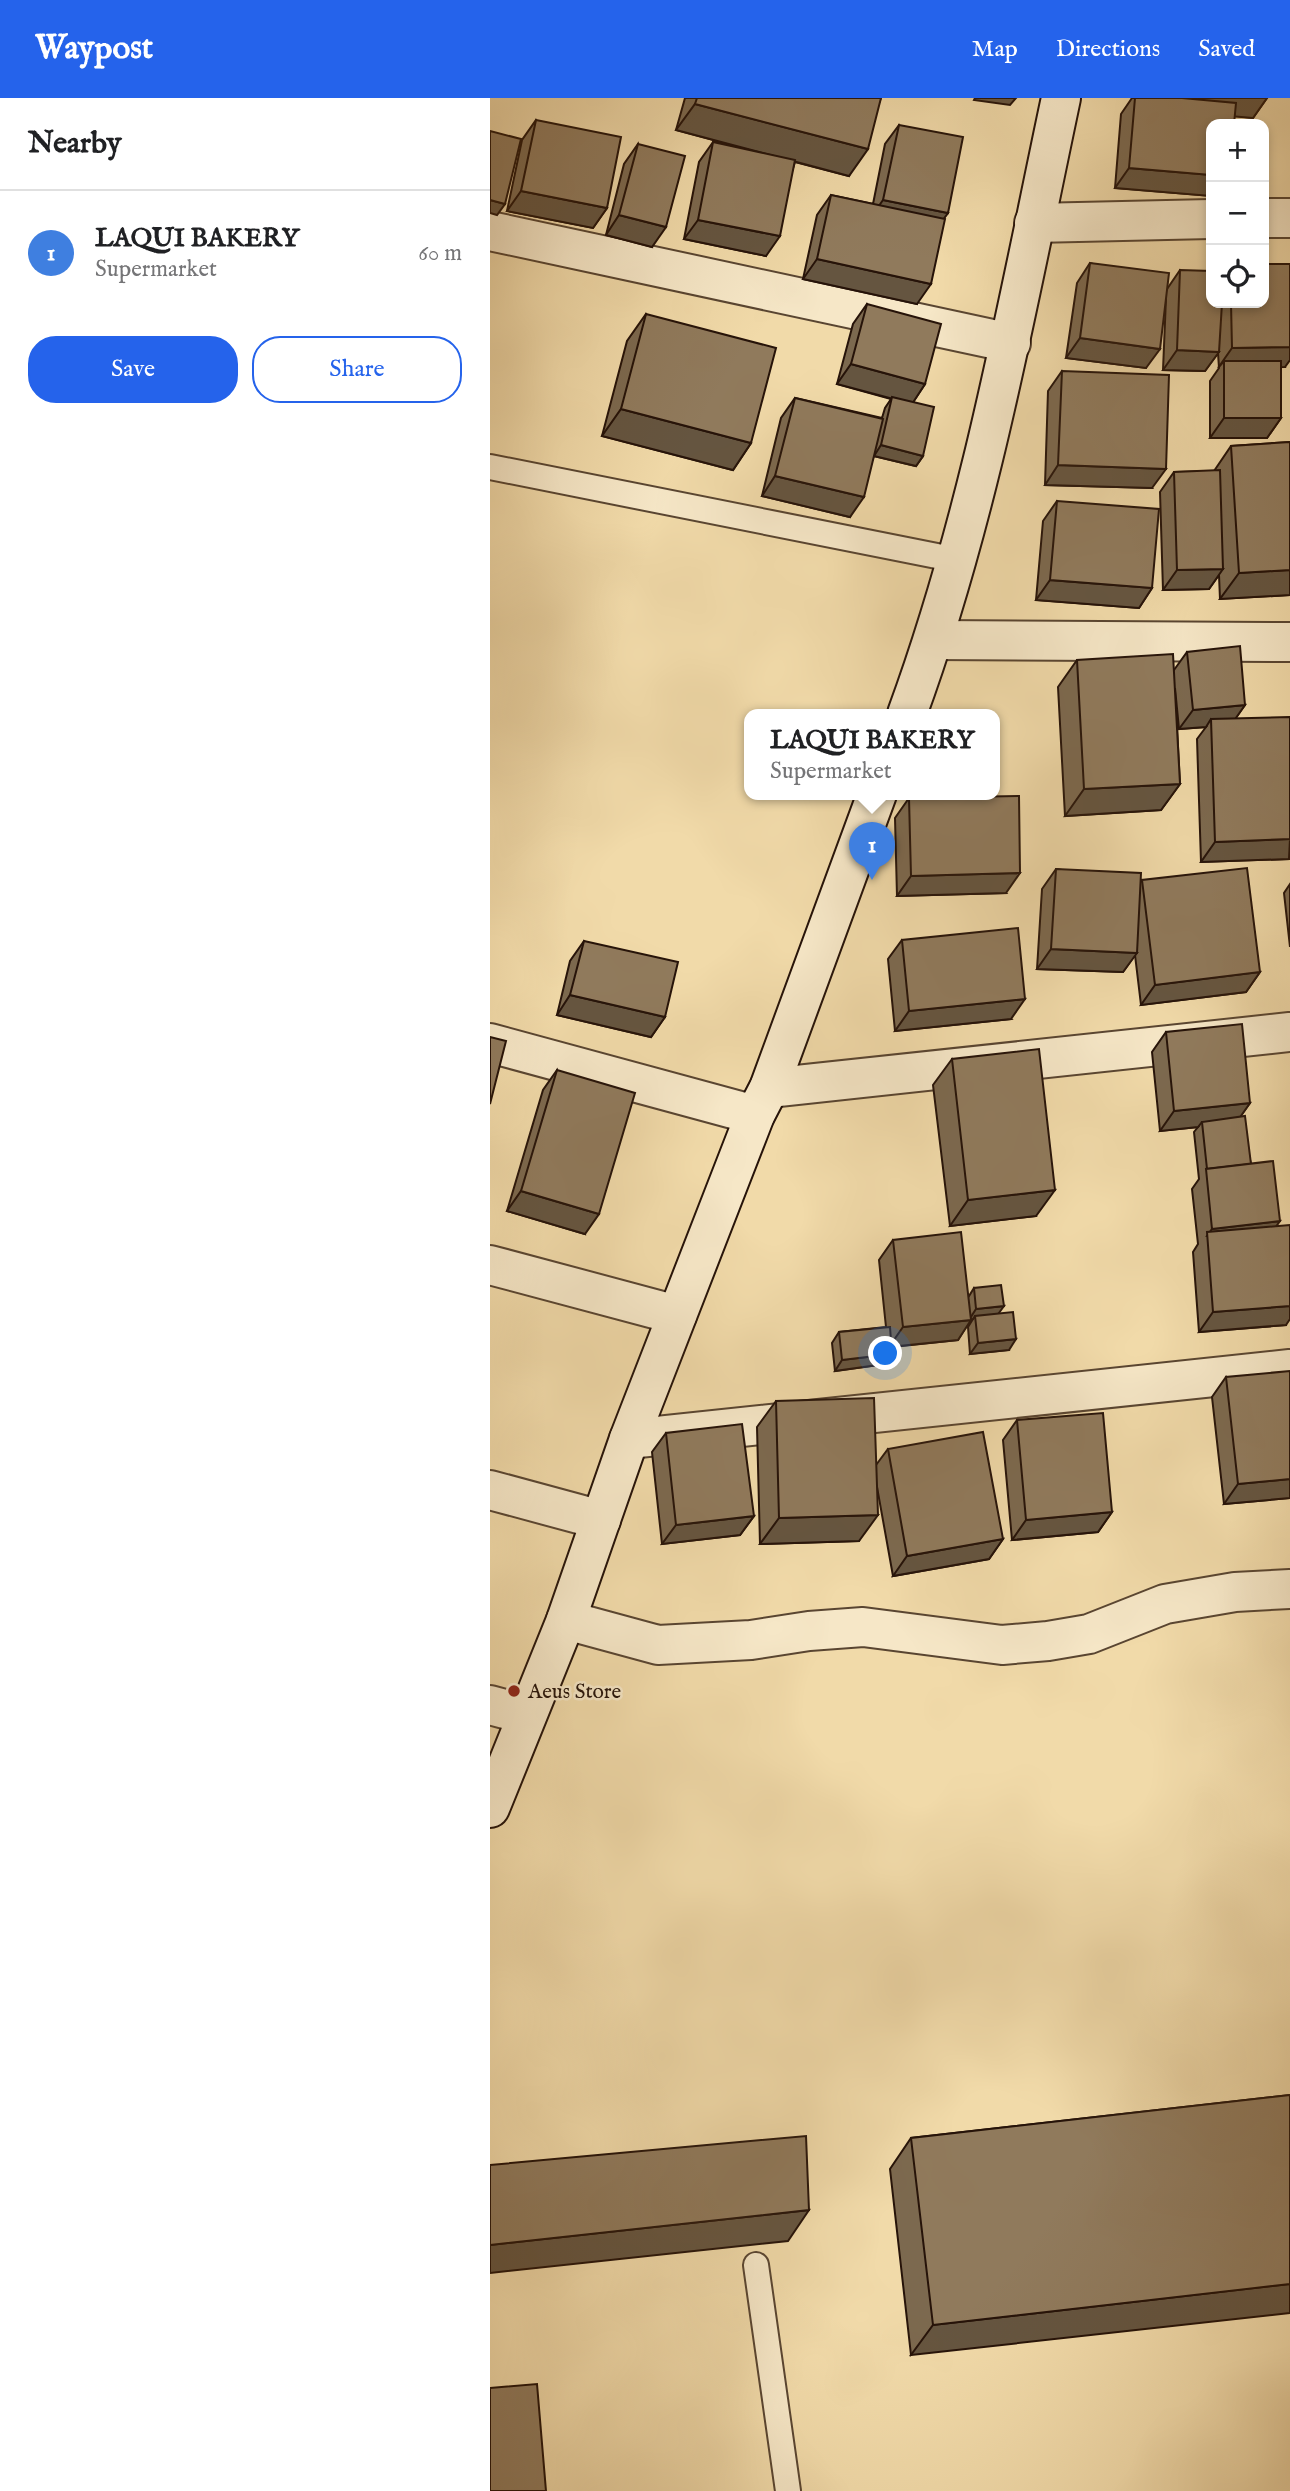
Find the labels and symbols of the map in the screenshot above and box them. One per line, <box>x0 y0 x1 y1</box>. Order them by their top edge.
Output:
pin: 1 <box>849 822 895 880</box>
your location <box>868 1336 902 1370</box>
place label: Aeus Store <box>527 1679 622 1706</box>
marker: Aeus Store <box>506 1683 522 1699</box>

